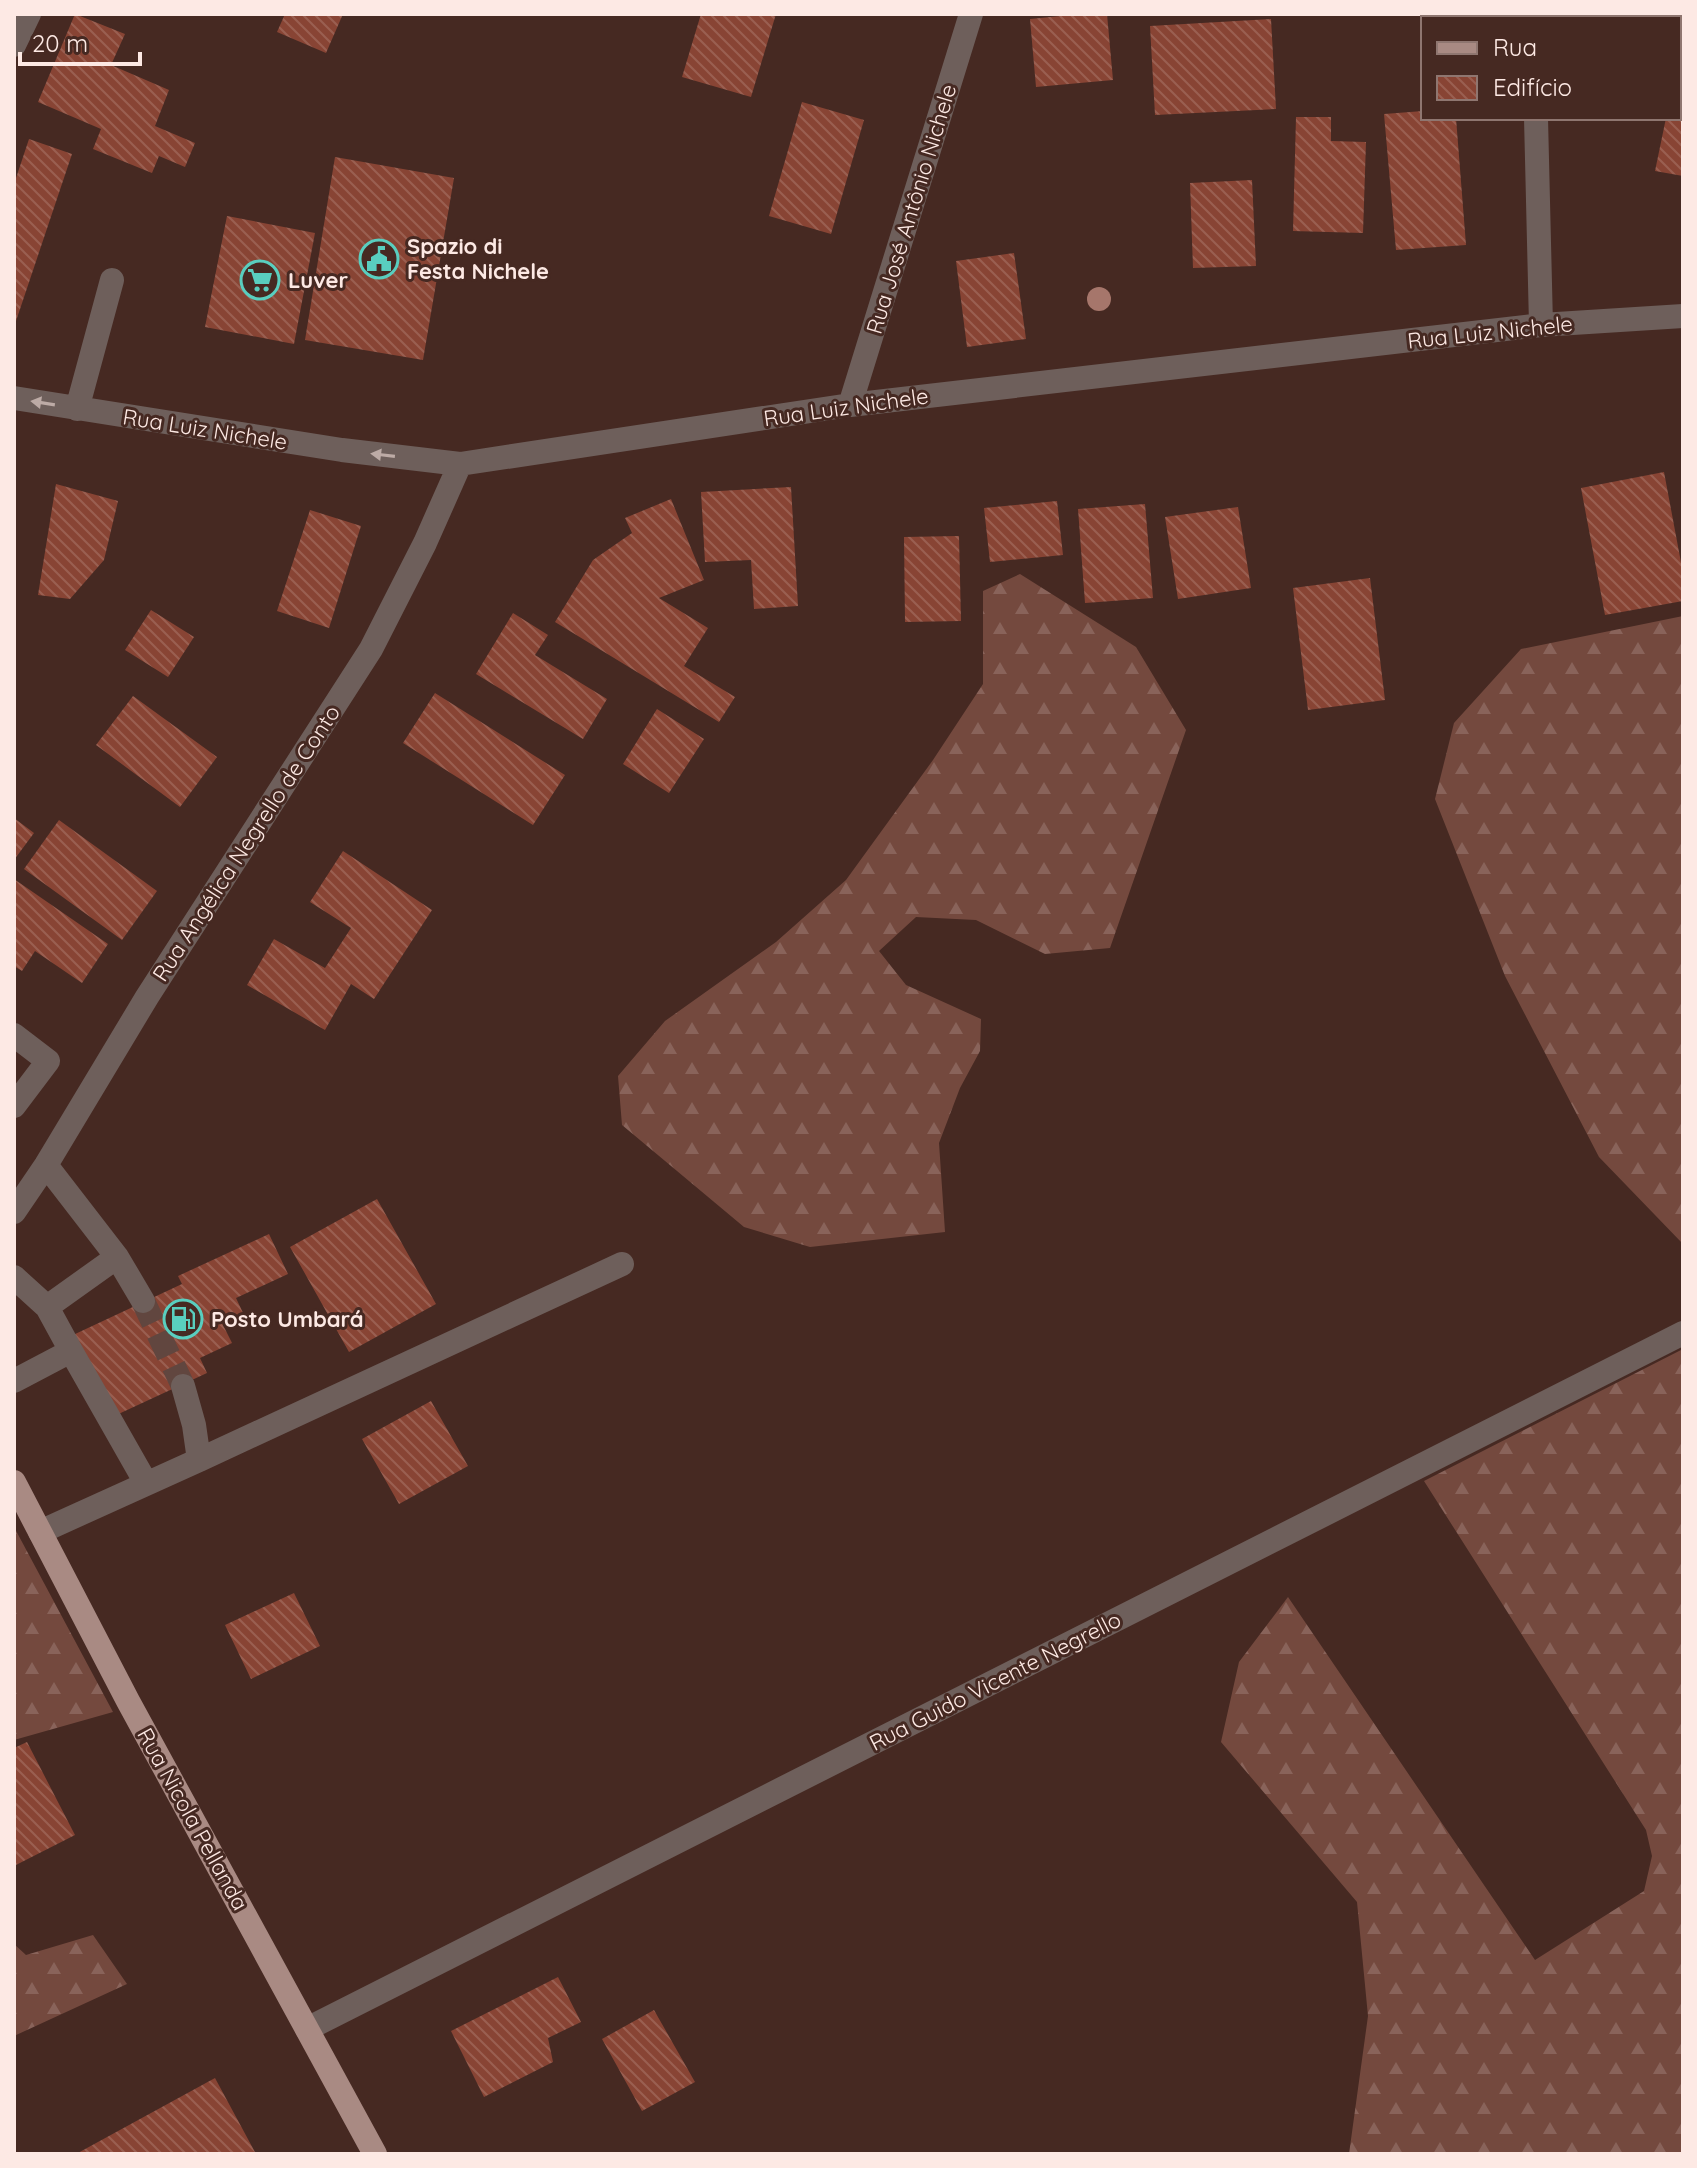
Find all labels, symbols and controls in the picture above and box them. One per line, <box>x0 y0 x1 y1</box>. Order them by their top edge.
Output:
scale bar <box>20 16 140 66</box>
legend <box>1421 16 1681 120</box>
text: 20 m <box>32 28 88 58</box>
text: Rua <box>1493 32 1537 62</box>
text: Edifício <box>1493 72 1572 102</box>
street label: Rua José Antônio Nichele <box>860 81 962 337</box>
place label: Spazio di Festa Nichele <box>407 232 549 285</box>
public building icon: Spazio di Festa Nichele <box>358 238 400 280</box>
supermarket icon: Luver <box>239 259 281 301</box>
place label: Luver <box>288 266 349 294</box>
street label: Rua Luiz Nichele <box>1406 309 1574 355</box>
street label: Rua Luiz Nichele <box>762 382 930 432</box>
one-way arrow <box>30 396 55 409</box>
street label: Rua Luiz Nichele <box>121 402 289 456</box>
one-way arrow <box>370 449 395 462</box>
street label: Rua Angélica Negrello de Conto <box>146 700 346 986</box>
fuel station icon: Posto Umbará <box>162 1298 204 1340</box>
place label: Posto Umbará <box>211 1305 364 1333</box>
street label: Rua Guido Vicente Negrello <box>864 1605 1126 1757</box>
street label: Rua Nicola Pellanda <box>131 1723 255 1915</box>

